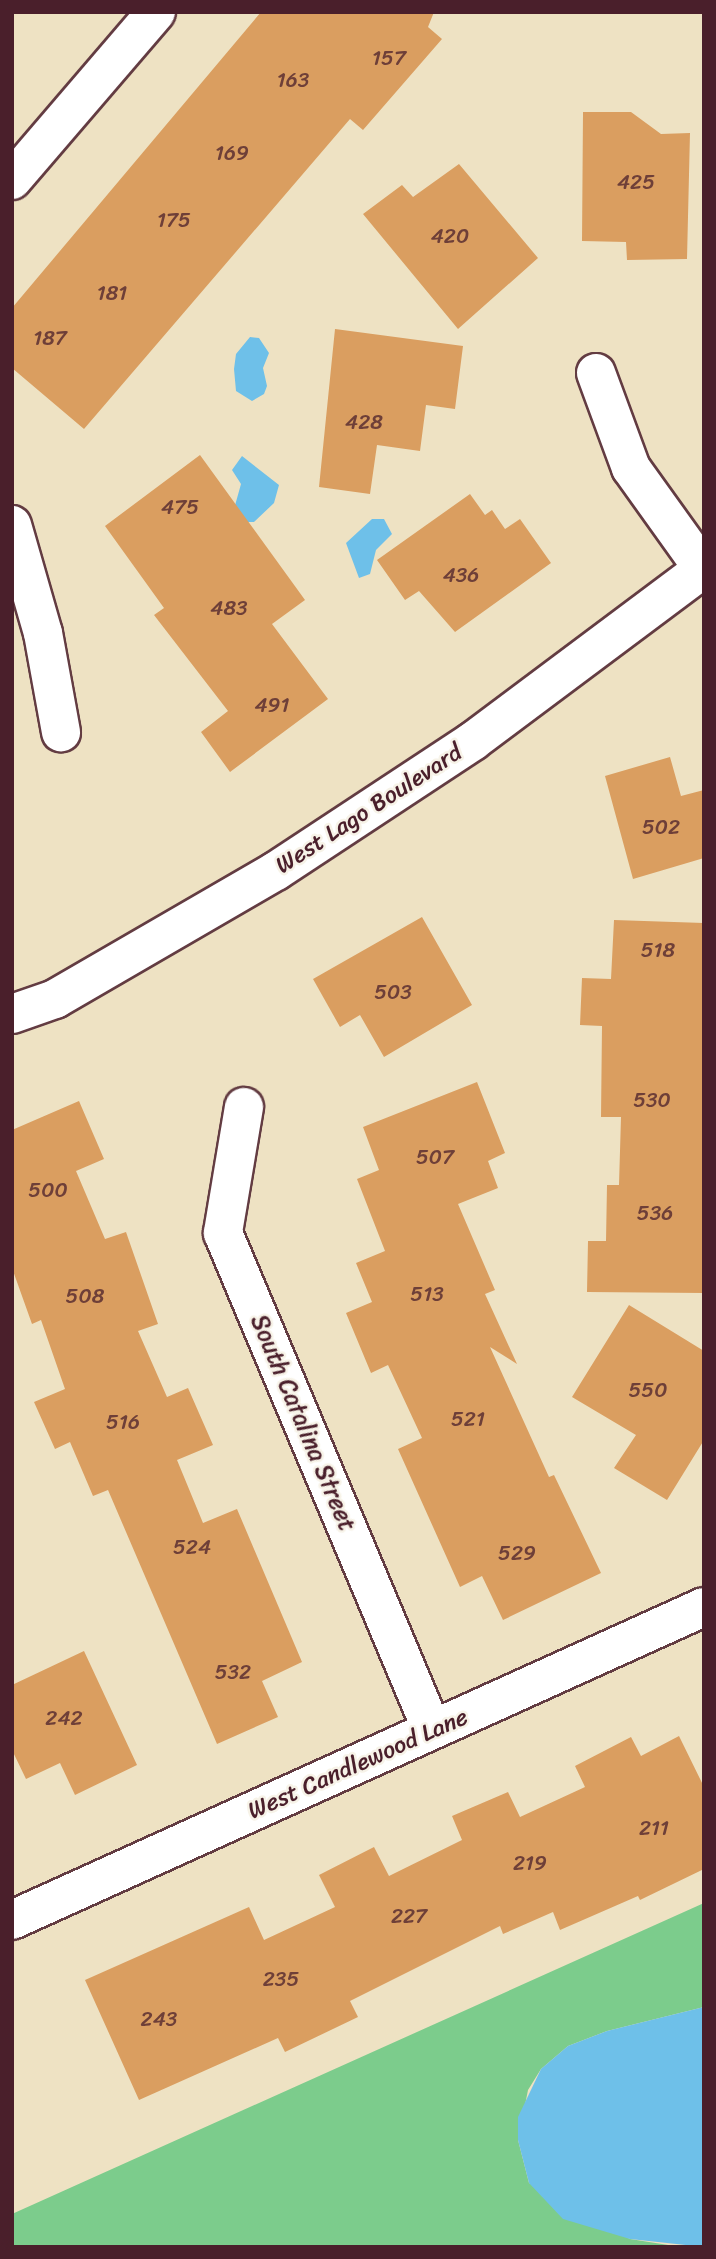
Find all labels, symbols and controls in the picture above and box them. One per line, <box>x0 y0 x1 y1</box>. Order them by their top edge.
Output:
house number: 157 <box>372 45 406 71</box>
house number: 163 <box>277 67 309 93</box>
house number: 169 <box>215 140 249 166</box>
house number: 425 <box>617 169 655 195</box>
house number: 175 <box>157 207 191 233</box>
house number: 420 <box>431 223 469 249</box>
house number: 181 <box>97 280 127 306</box>
house number: 187 <box>33 325 67 351</box>
house number: 428 <box>345 409 383 435</box>
house number: 475 <box>161 494 199 520</box>
house number: 436 <box>443 562 479 588</box>
house number: 483 <box>210 595 248 621</box>
house number: 491 <box>254 692 290 718</box>
street label: West Lago Boulevard <box>270 738 468 880</box>
house number: 502 <box>642 814 680 840</box>
house number: 518 <box>641 937 675 963</box>
house number: 503 <box>374 979 412 1005</box>
house number: 530 <box>633 1087 671 1113</box>
house number: 507 <box>416 1144 454 1170</box>
house number: 500 <box>28 1177 68 1203</box>
house number: 536 <box>637 1200 673 1226</box>
house number: 513 <box>410 1281 444 1307</box>
house number: 508 <box>66 1283 104 1309</box>
street label: South Catalina Street <box>244 1310 362 1536</box>
house number: 550 <box>629 1377 667 1403</box>
house number: 521 <box>451 1406 485 1432</box>
house number: 516 <box>106 1409 140 1435</box>
house number: 524 <box>173 1534 211 1560</box>
house number: 529 <box>498 1540 536 1566</box>
house number: 532 <box>215 1659 251 1685</box>
street label: West Candlewood Lane <box>243 1702 473 1826</box>
house number: 242 <box>45 1705 83 1731</box>
house number: 211 <box>639 1815 669 1841</box>
house number: 219 <box>513 1850 547 1876</box>
house number: 227 <box>391 1903 427 1929</box>
house number: 235 <box>263 1966 299 1992</box>
house number: 243 <box>141 2006 177 2032</box>

